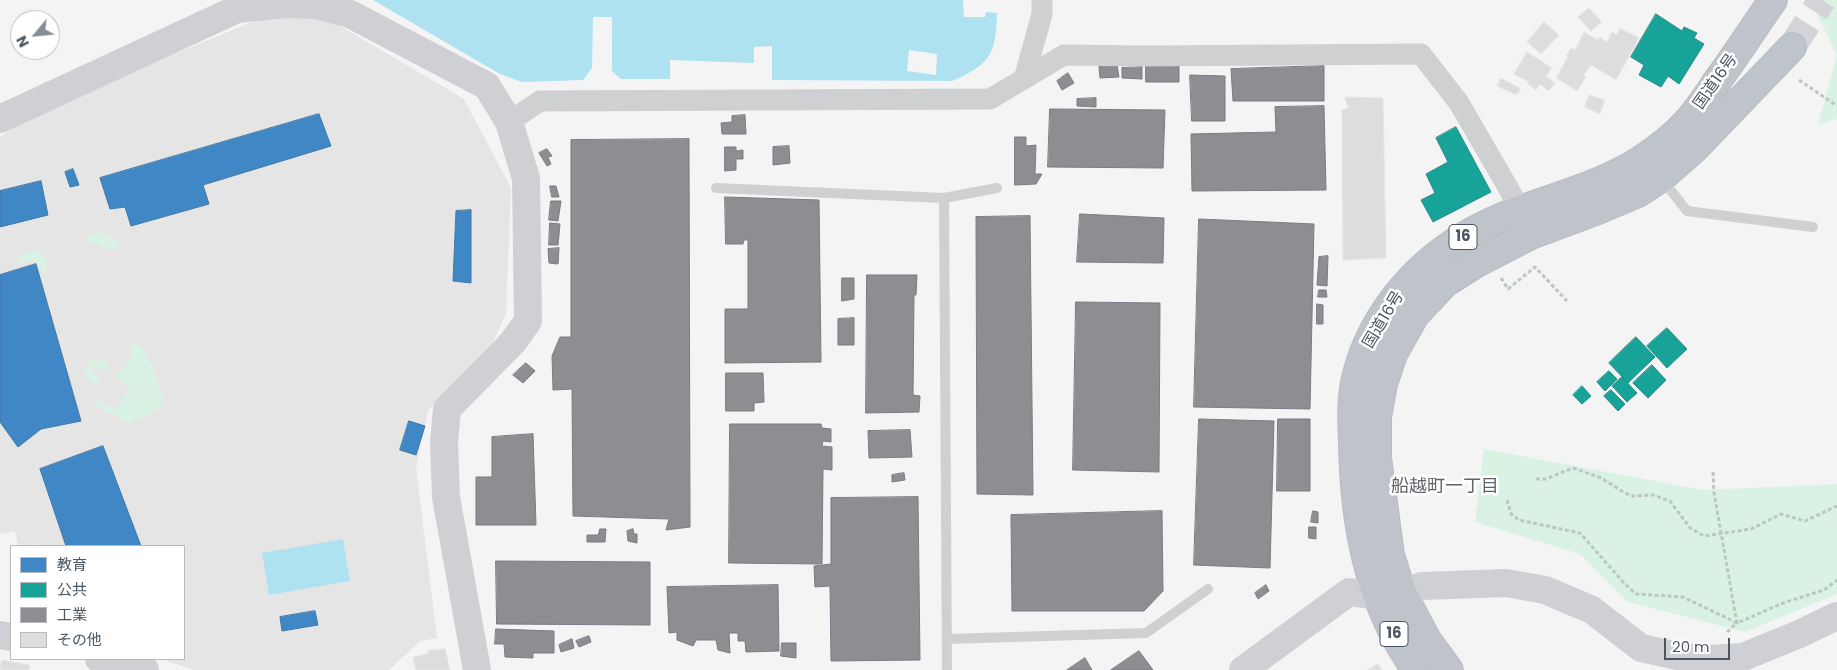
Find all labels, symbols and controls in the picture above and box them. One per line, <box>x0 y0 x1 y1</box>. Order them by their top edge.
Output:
north arrow <box>10 10 60 60</box>
text: N <box>11 32 34 51</box>
street label: 国道16号 <box>1690 51 1742 113</box>
road number: 16 <box>1449 224 1477 250</box>
street label: 国道16号 <box>1359 288 1409 352</box>
district label: 船越町一丁目 <box>1391 476 1499 498</box>
legend <box>10 545 185 660</box>
text: 教育 <box>57 554 87 575</box>
text: 公共 <box>57 579 87 600</box>
text: 工業 <box>57 604 87 625</box>
road number: 16 <box>1380 622 1408 646</box>
scale bar <box>1667 628 1733 660</box>
text: その他 <box>57 629 102 650</box>
text: 20 m <box>1672 636 1710 657</box>

